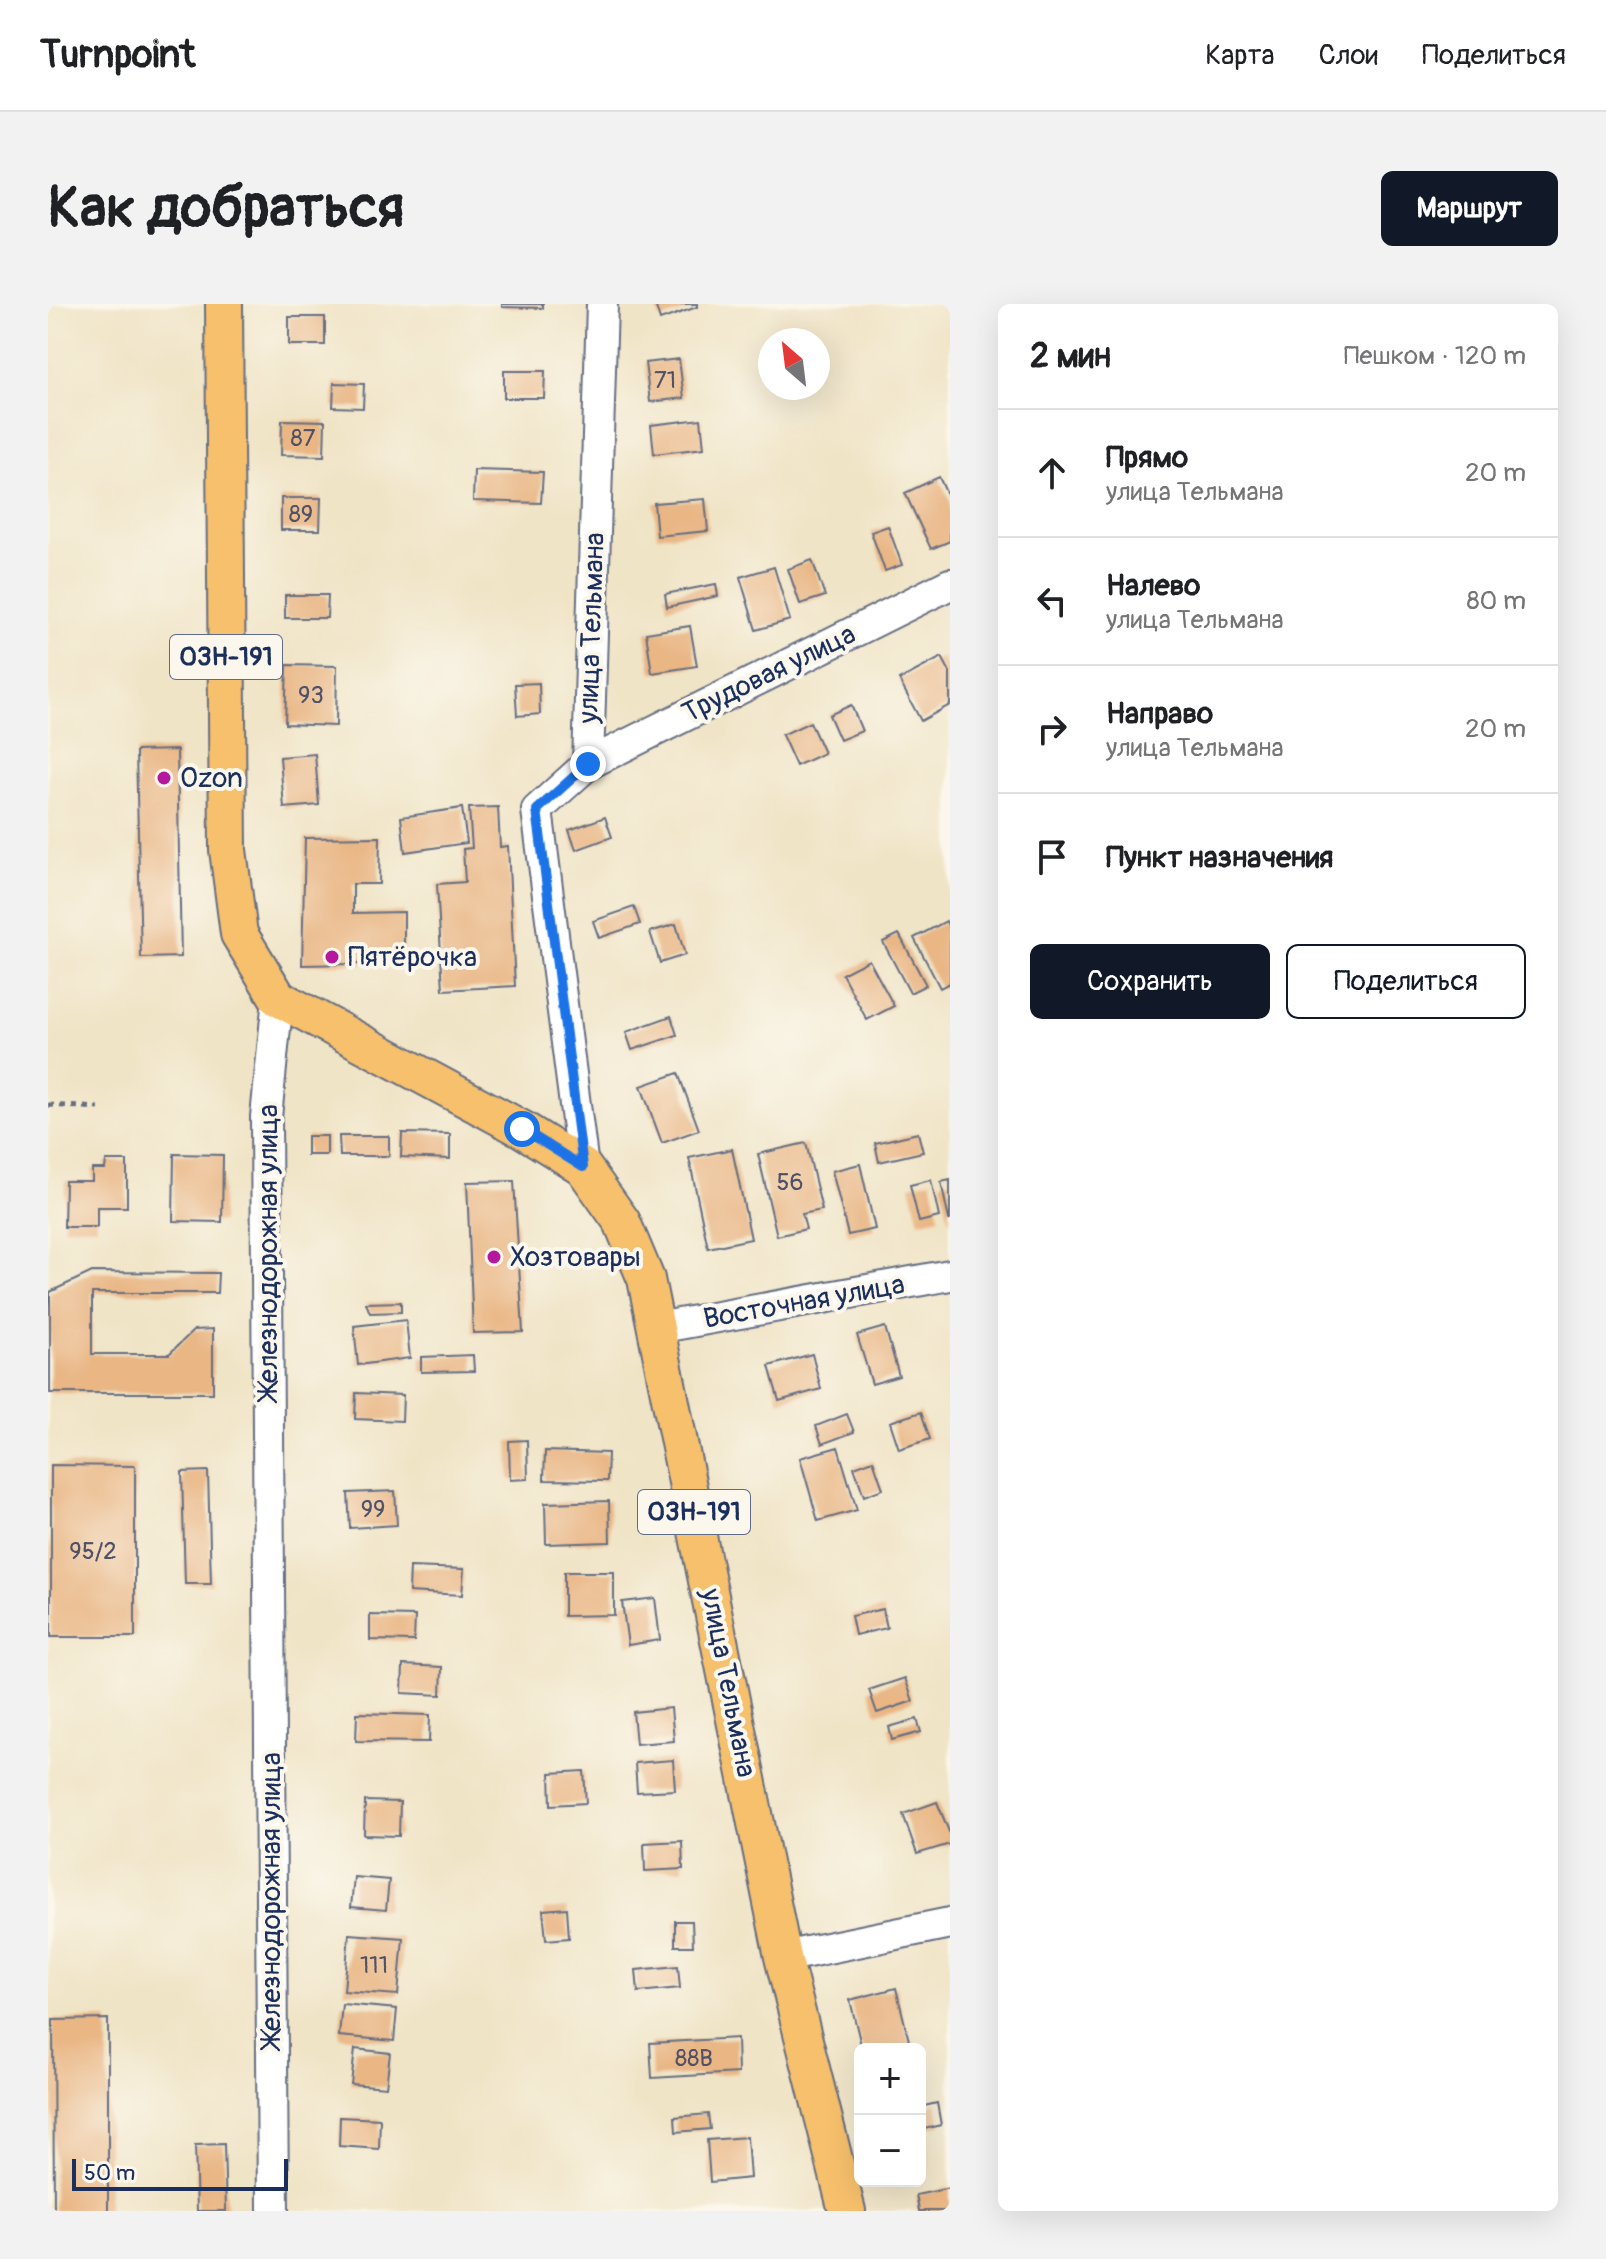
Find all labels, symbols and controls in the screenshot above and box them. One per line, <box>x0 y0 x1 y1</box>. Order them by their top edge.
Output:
text: Turnpoint <box>40 31 195 79</box>
text: Карта <box>1205 38 1275 73</box>
text: Слои <box>1319 38 1378 73</box>
text: Поделиться <box>1422 38 1566 73</box>
button: Маршрут <box>1381 171 1558 246</box>
text: Как добраться <box>48 174 404 243</box>
north arrow <box>758 328 830 400</box>
text: 2 мин <box>1030 335 1111 378</box>
text: Пешком · 120 m <box>1344 340 1526 372</box>
house number: 71 <box>654 366 676 395</box>
house number: 87 <box>291 424 316 453</box>
text: Прямо <box>1106 439 1188 476</box>
icon: ahead <box>1030 451 1074 495</box>
text: 20 m <box>1465 457 1526 489</box>
text: улица Тельмана <box>1106 476 1284 508</box>
house number: 89 <box>289 500 313 529</box>
street label: улица Тельмана <box>571 532 613 725</box>
text: Налево <box>1106 567 1200 604</box>
icon: left <box>1030 579 1074 623</box>
text: 80 m <box>1466 585 1526 617</box>
text: улица Тельмана <box>1106 604 1284 636</box>
street label: Трудовая улица <box>677 617 861 731</box>
road number: 03Н-191 <box>170 635 282 679</box>
house number: 93 <box>298 681 324 710</box>
text: Направо <box>1106 695 1213 732</box>
icon: right <box>1030 707 1074 751</box>
text: 20 m <box>1465 713 1526 745</box>
text: улица Тельмана <box>1106 732 1284 764</box>
route end <box>570 746 606 782</box>
place label: Ozon <box>180 761 243 796</box>
marker: Ozon <box>155 769 173 787</box>
icon: arrive <box>1030 835 1074 879</box>
text: Пункт назначения <box>1106 839 1333 876</box>
place label: Пятёрочка <box>348 940 477 975</box>
button: Сохранить <box>1030 944 1270 1019</box>
button: Поделиться <box>1286 944 1526 1019</box>
marker: Пятёрочка <box>323 948 341 966</box>
street label: Железнодорожная улица <box>251 1104 286 1404</box>
route start <box>504 1111 540 1147</box>
house number: 56 <box>777 1168 803 1197</box>
place label: Хозтовары <box>510 1240 641 1275</box>
marker: Хозтовары <box>485 1248 503 1266</box>
street label: Восточная улица <box>701 1267 907 1337</box>
road number: 03Н-191 <box>638 1490 750 1534</box>
house number: 99 <box>361 1495 385 1524</box>
house number: 95/2 <box>69 1537 117 1566</box>
street label: улица Тельмана <box>692 1585 763 1780</box>
street label: Железнодорожная улица <box>254 1752 289 2052</box>
house number: 111 <box>360 1951 388 1980</box>
map controls <box>854 2043 926 2187</box>
button: + <box>854 2043 926 2115</box>
house number: 88В <box>675 2044 713 2073</box>
button: − <box>854 2115 926 2187</box>
scale bar <box>72 2155 288 2191</box>
text: 50 m <box>84 2159 135 2187</box>

